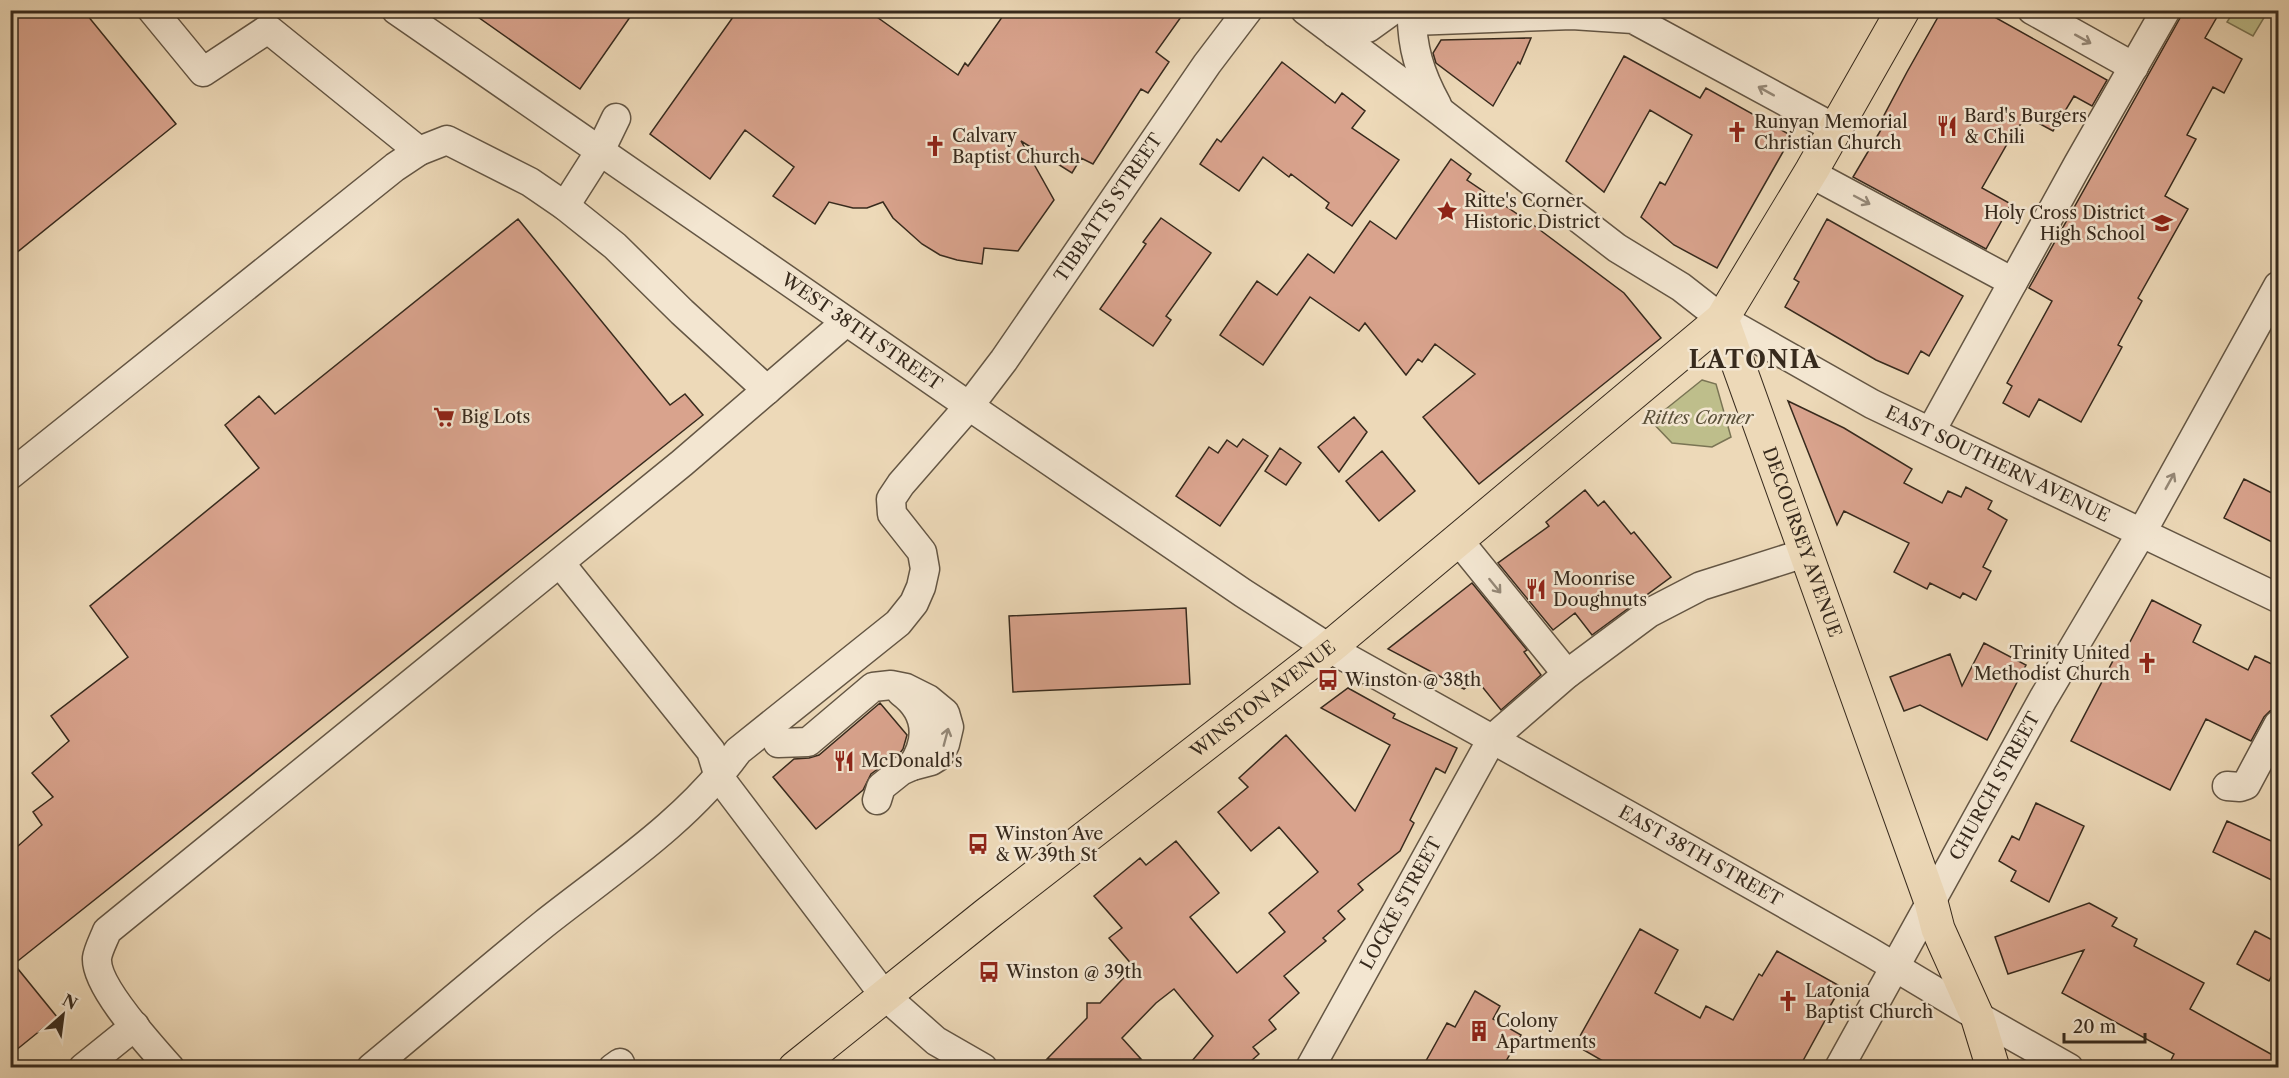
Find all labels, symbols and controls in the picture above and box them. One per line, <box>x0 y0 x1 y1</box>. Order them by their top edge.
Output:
one-way arrow <box>2074 33 2091 45</box>
one-way arrow <box>1758 85 1775 97</box>
place label: Bard's Burgers & Chili <box>1964 105 2087 148</box>
place label: Runyan Memorial Christian Church <box>1754 111 1908 154</box>
restaurant icon: Bard's Burgers & Chili <box>1935 114 1959 138</box>
church icon: Runyan Memorial Christian Church <box>1725 120 1749 144</box>
place label: Calvary Baptist Church <box>952 125 1080 168</box>
street label: TIBBATTS STREET <box>1050 129 1167 286</box>
church icon: Calvary Baptist Church <box>923 134 947 158</box>
place label: Ritte's Corner Historic District <box>1464 190 1601 233</box>
one-way arrow <box>1853 194 1870 206</box>
place icon: Ritte's Corner Historic District <box>1435 199 1459 223</box>
place label: Holy Cross District High School <box>1984 202 2146 245</box>
school or university icon: Holy Cross District High School <box>2150 211 2174 235</box>
street label: WEST 38TH STREET <box>776 268 947 395</box>
district label: LATONIA <box>1689 345 1821 374</box>
street label: EAST SOUTHERN AVENUE <box>1882 401 2113 527</box>
supermarket icon: Big Lots <box>432 405 456 429</box>
place label: Big Lots <box>461 406 530 428</box>
park label: Rittes Corner <box>1641 407 1755 429</box>
street label: DECOURSEY AVENUE <box>1758 444 1846 640</box>
one-way arrow <box>2164 473 2176 490</box>
place label: Moonrise Doughnuts <box>1553 568 1647 611</box>
restaurant icon: Moonrise Doughnuts <box>1524 577 1548 601</box>
one-way arrow <box>1489 578 1502 594</box>
street label: WINSTON AVENUE <box>1185 636 1340 763</box>
place label: Trinity United Methodist Church <box>1974 642 2130 685</box>
church icon: Trinity United Methodist Church <box>2135 651 2159 675</box>
bus stop icon: Winston @ 38th <box>1316 668 1340 692</box>
place label: Winston @ 38th <box>1344 669 1481 691</box>
street label: CHURCH STREET <box>1945 708 2045 864</box>
one-way arrow <box>941 728 953 747</box>
restaurant icon: McDonald's <box>832 749 856 773</box>
place label: McDonald's <box>861 750 963 772</box>
street label: EAST 38TH STREET <box>1615 801 1787 911</box>
place label: Winston Ave & W 39th St <box>994 823 1103 866</box>
bus stop icon: Winston Ave & W 39th St <box>966 832 990 856</box>
street label: LOCKE STREET <box>1356 833 1447 973</box>
bus stop icon: Winston @ 39th <box>977 960 1001 984</box>
place label: Winston @ 39th <box>1005 961 1142 983</box>
place label: Latonia Baptist Church <box>1805 980 1933 1023</box>
north arrow <box>33 985 93 1045</box>
church icon: Latonia Baptist Church <box>1776 989 1800 1013</box>
text: N <box>59 990 81 1014</box>
scale bar <box>2064 1006 2145 1044</box>
place label: Colony Apartments <box>1495 1010 1596 1053</box>
text: 20 m <box>2073 1016 2117 1038</box>
building icon: Colony Apartments <box>1467 1019 1491 1043</box>

